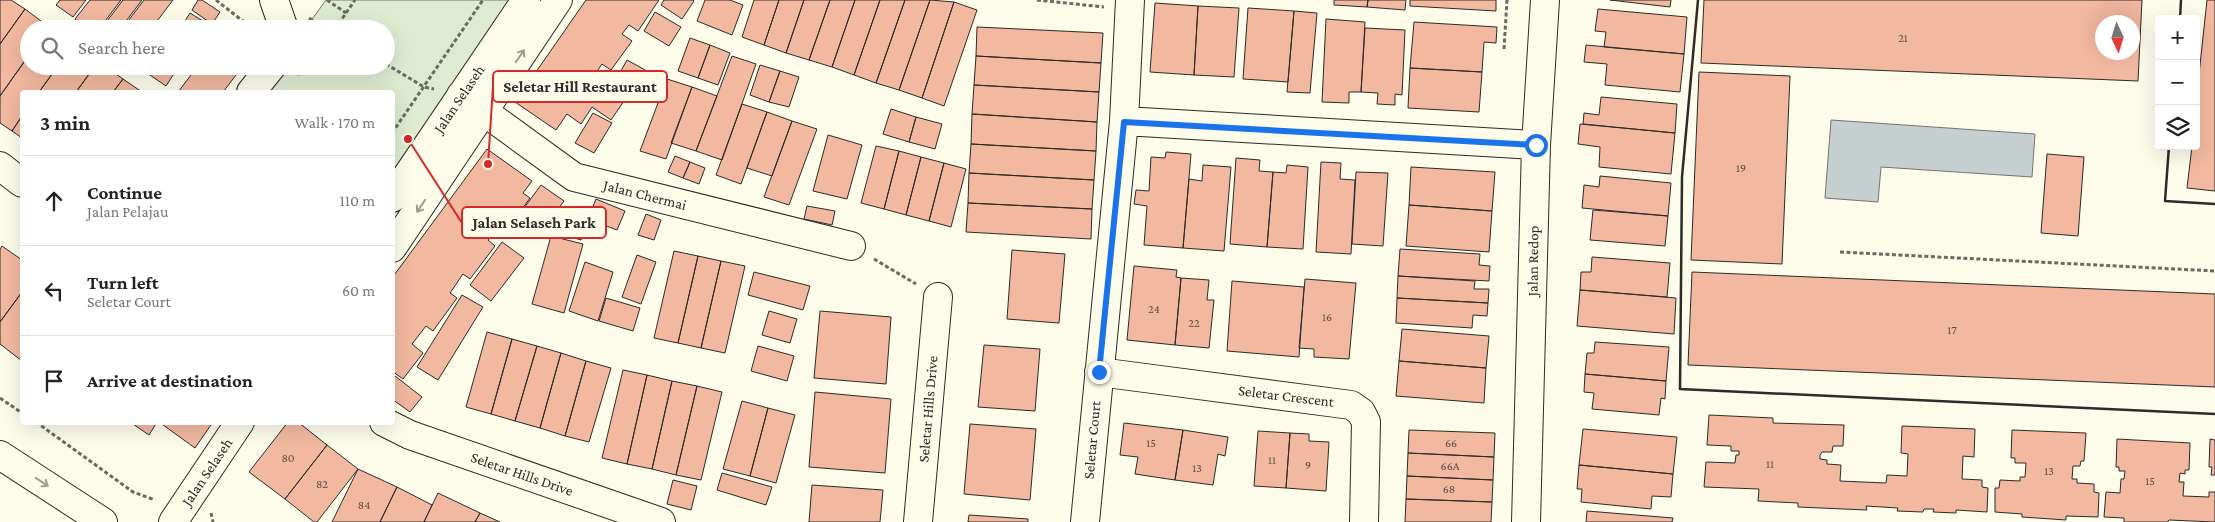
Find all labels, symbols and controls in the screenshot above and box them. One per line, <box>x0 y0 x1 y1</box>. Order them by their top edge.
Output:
north arrow <box>2095 15 2140 60</box>
map controls <box>2155 15 2200 150</box>
button: + <box>2155 15 2200 60</box>
search box <box>20 20 395 75</box>
house number: 21 <box>1898 31 1908 45</box>
icon: search <box>38 34 66 62</box>
text: Search here <box>78 37 165 58</box>
one-way arrow <box>515 49 526 63</box>
button: − <box>2155 60 2200 105</box>
street label: Jalan Selaseh <box>429 62 488 138</box>
callout: Seletar Hill Restaurant <box>493 71 667 102</box>
text: Seletar Hill Restaurant <box>503 78 657 95</box>
button: layers <box>2155 105 2200 150</box>
text: 3 min <box>40 111 90 135</box>
text: Walk · 170 m <box>295 114 375 131</box>
route start <box>1525 134 1548 157</box>
house number: 19 <box>1736 161 1746 175</box>
street label: Jalan Chermai <box>600 176 688 214</box>
text: Continue <box>87 182 162 203</box>
icon: ahead <box>40 187 68 215</box>
text: 110 m <box>339 192 375 209</box>
one-way arrow <box>416 199 426 213</box>
text: Jalan Pelajau <box>87 203 168 220</box>
callout: Jalan Selaseh Park <box>462 207 606 238</box>
text: Jalan Selaseh Park <box>470 214 596 231</box>
street label: Jalan Redop <box>1524 225 1543 299</box>
text: Turn left <box>87 272 159 293</box>
icon: left <box>40 277 68 305</box>
text: 60 m <box>342 282 375 299</box>
text: Seletar Court <box>87 293 171 310</box>
house number: 24 <box>1148 302 1160 316</box>
house number: 16 <box>1322 310 1332 324</box>
house number: 22 <box>1188 316 1200 330</box>
house number: 17 <box>1947 323 1957 337</box>
street label: Seletar Hills Drive <box>915 355 941 463</box>
route end <box>1088 361 1111 384</box>
icon: arrive <box>40 367 68 395</box>
text: Arrive at destination <box>87 370 253 391</box>
street label: Seletar Crescent <box>1237 382 1336 410</box>
street label: Seletar Court <box>1081 399 1103 480</box>
street label: Jalan Selaseh <box>177 435 236 511</box>
house number: 15 <box>1146 436 1156 450</box>
house number: 66 <box>1445 436 1457 450</box>
street label: Seletar Hills Drive <box>469 449 576 499</box>
house number: 80 <box>281 451 295 465</box>
house number: 11 <box>1268 453 1276 467</box>
house number: 11 <box>1766 457 1774 471</box>
house number: 9 <box>1305 458 1311 472</box>
house number: 66A <box>1441 459 1460 473</box>
house number: 13 <box>1192 461 1202 475</box>
house number: 13 <box>2044 464 2054 478</box>
house number: 15 <box>2145 474 2155 488</box>
house number: 82 <box>316 477 328 491</box>
one-way arrow <box>35 478 49 488</box>
house number: 68 <box>1443 482 1455 496</box>
house number: 84 <box>358 498 370 512</box>

